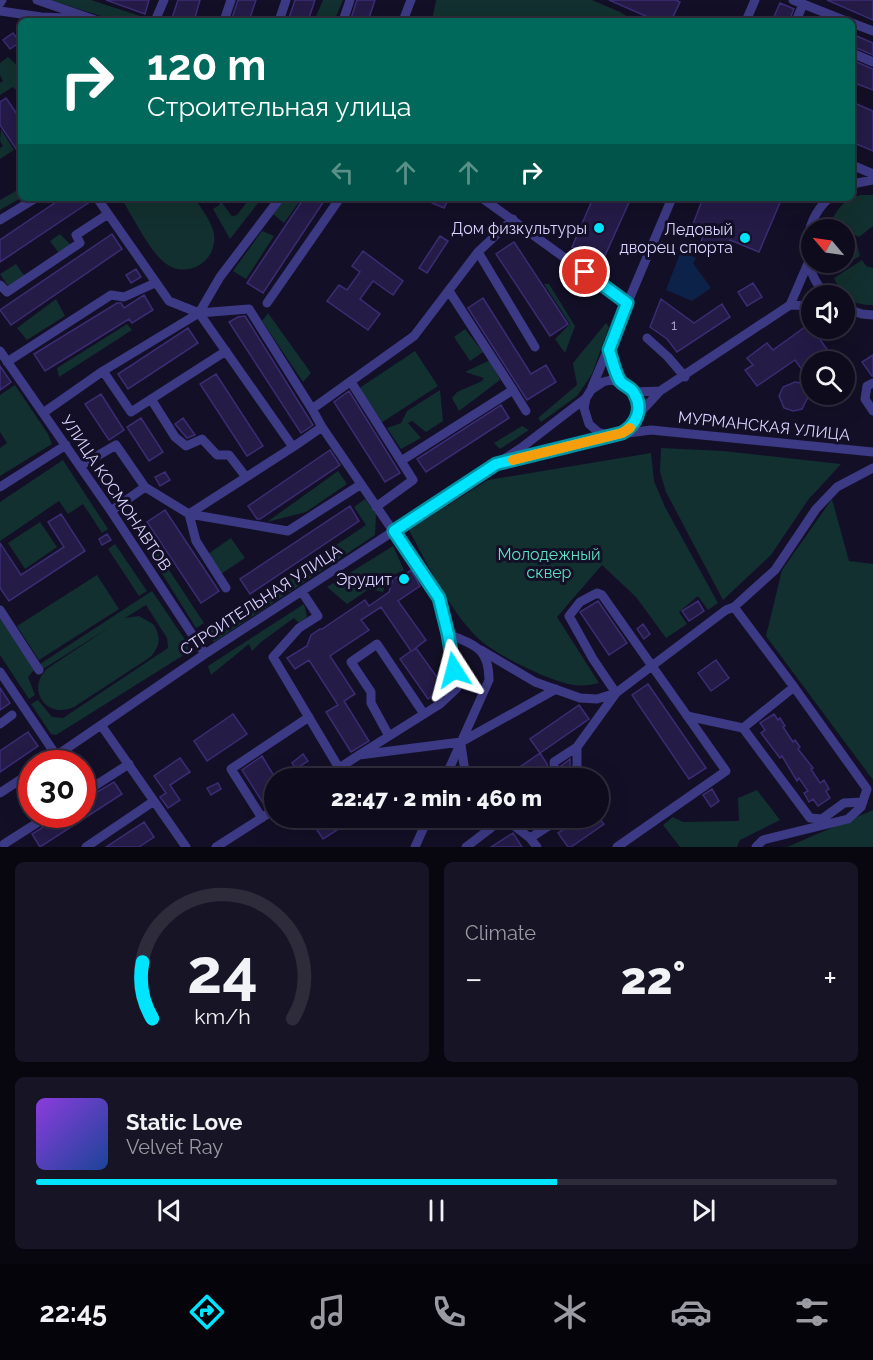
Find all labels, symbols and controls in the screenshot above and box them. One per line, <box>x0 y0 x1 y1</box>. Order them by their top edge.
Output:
text: 120 m <box>147 41 266 90</box>
icon: right <box>48 42 126 120</box>
text: Строительная улица <box>147 91 411 122</box>
icon: left <box>326 156 359 189</box>
icon: ahead <box>389 156 422 189</box>
icon: ahead <box>452 156 485 189</box>
icon: right <box>515 156 548 189</box>
place label: Дом физкультуры <box>451 219 587 238</box>
north arrow <box>801 219 855 273</box>
map controls <box>801 219 855 405</box>
place label: Ледовый дворец спорта <box>619 220 733 257</box>
marker: Дом физкультуры <box>592 221 606 235</box>
marker: Ледовый дворец спорта <box>738 231 752 245</box>
pin <box>559 246 610 297</box>
icon: arrive <box>568 255 601 288</box>
button: sound <box>801 285 855 339</box>
house number: 1 <box>671 317 677 333</box>
button: search <box>801 351 855 405</box>
street label: МУРМАНСКАЯ УЛИЦА <box>677 408 851 445</box>
street label: УЛИЦА КОСМОНАВТОВ <box>57 412 175 574</box>
street label: СТРОИТЕЛЬНАЯ УЛИЦА <box>177 541 346 659</box>
park label: Молодежный сквер <box>497 545 601 582</box>
place label: Эрудит <box>336 570 392 589</box>
marker: Эрудит <box>397 572 411 586</box>
position arrow <box>422 638 486 702</box>
speed limit sign: 30 <box>18 750 96 828</box>
text: 22:47 · 2 min · 460 m <box>331 785 542 811</box>
text: Climate <box>465 921 536 945</box>
text: 24 <box>187 934 257 1008</box>
text: 22° <box>620 952 686 1005</box>
text: − <box>465 959 483 998</box>
text: + <box>823 959 837 998</box>
text: km/h <box>194 1004 250 1029</box>
text: Static Love <box>126 1109 243 1135</box>
text: Velvet Ray <box>126 1135 223 1159</box>
icon: previous <box>153 1194 186 1227</box>
icon: pause <box>420 1194 453 1227</box>
icon: next <box>687 1194 720 1227</box>
icon: directions <box>186 1291 228 1333</box>
icon: music <box>307 1291 349 1333</box>
icon: phone <box>428 1291 470 1333</box>
icon: climate <box>549 1291 591 1333</box>
icon: car <box>670 1291 712 1333</box>
icon: filters <box>791 1291 833 1333</box>
text: 22:45 <box>40 1297 107 1328</box>

